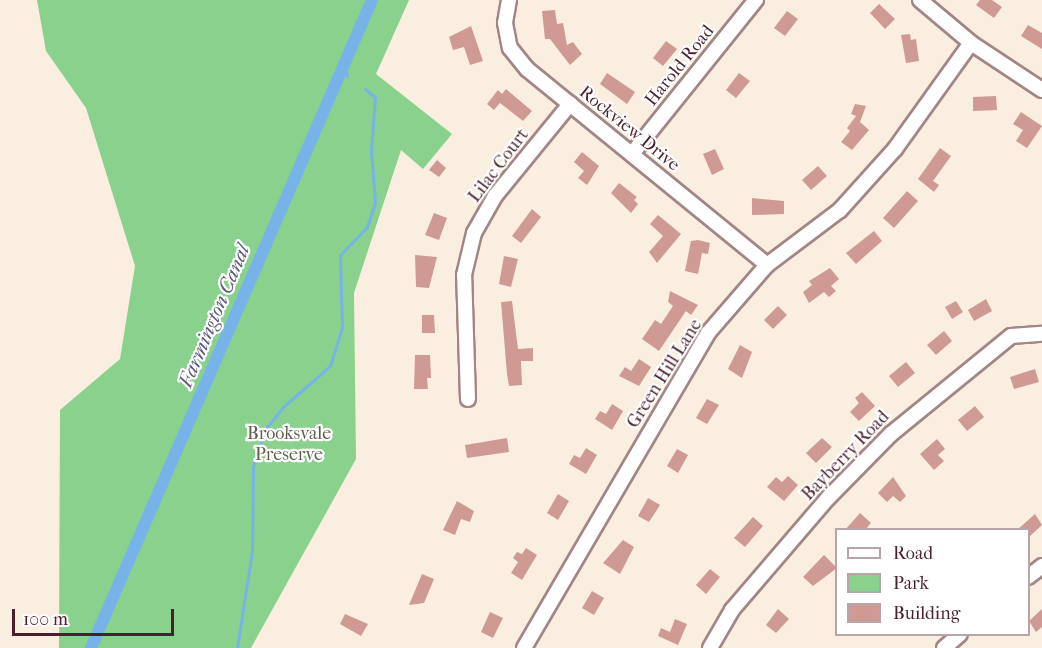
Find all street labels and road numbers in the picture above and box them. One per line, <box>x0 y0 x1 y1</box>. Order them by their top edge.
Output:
street label: Harold Road <box>641 21 719 111</box>
street label: Rockview Drive <box>574 82 684 176</box>
street label: Lilac Court <box>464 125 534 207</box>
street label: Green Hill Lane <box>623 316 707 432</box>
street label: Bayberry Road <box>798 407 894 505</box>

